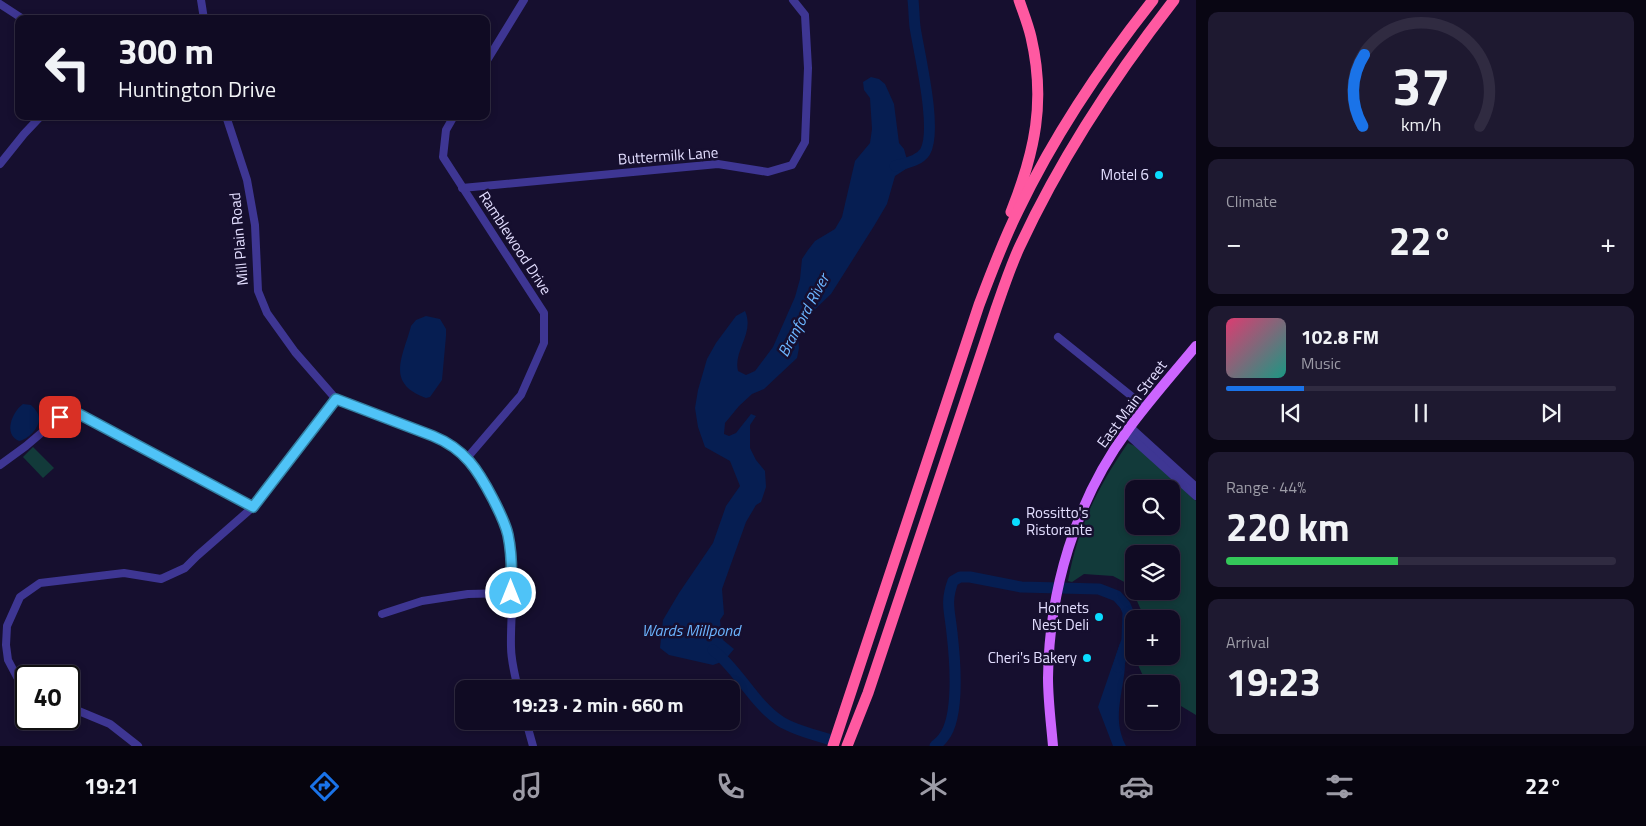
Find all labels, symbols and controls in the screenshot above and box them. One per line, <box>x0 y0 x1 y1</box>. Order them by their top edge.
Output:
text: 300 m <box>118 24 214 78</box>
icon: left <box>35 35 100 100</box>
text: 37 <box>1392 46 1450 125</box>
text: Huntington Drive <box>118 72 276 106</box>
text: km/h <box>1401 111 1441 138</box>
street label: Buttermilk Lane <box>617 141 719 170</box>
place label: Motel 6 <box>1101 163 1149 186</box>
marker: Motel 6 <box>1153 169 1165 181</box>
street label: Ramblewood Drive <box>473 186 558 299</box>
text: Climate <box>1226 189 1277 213</box>
street label: Mill Plain Road <box>223 192 254 286</box>
text: 22° <box>1389 212 1453 270</box>
text: − <box>1226 221 1242 264</box>
text: + <box>1600 221 1616 264</box>
water label: Branford River <box>771 268 836 361</box>
text: 102.8 FM <box>1301 322 1379 351</box>
text: Music <box>1301 351 1341 375</box>
street label: East Main Street <box>1091 354 1173 452</box>
pin <box>39 396 81 438</box>
icon: previous <box>1277 399 1305 427</box>
icon: pause <box>1407 399 1435 427</box>
icon: next <box>1537 399 1565 427</box>
icon: arrive <box>46 403 74 431</box>
text: Range · 44% <box>1226 475 1306 499</box>
map controls <box>1125 480 1180 730</box>
button: search <box>1125 480 1180 535</box>
text: 220 km <box>1226 498 1350 556</box>
place label: Rossitto's Ristorante <box>1026 501 1092 541</box>
marker: Rossitto's Ristorante <box>1010 516 1022 528</box>
button: layers <box>1125 545 1180 600</box>
position arrow <box>484 566 536 618</box>
place label: Hornets Nest Deli <box>1032 596 1089 636</box>
button: + <box>1125 610 1180 665</box>
marker: Hornets Nest Deli <box>1093 611 1105 623</box>
water label: Wards Millpond <box>642 618 742 642</box>
text: Arrival <box>1226 630 1269 654</box>
place label: Cheri's Bakery <box>988 646 1077 669</box>
marker: Cheri's Bakery <box>1081 652 1093 664</box>
text: 19:23 <box>1226 653 1321 711</box>
speed limit sign: 40 <box>15 665 80 730</box>
button: − <box>1125 675 1180 730</box>
text: 19:23 · 2 min · 660 m <box>511 690 684 719</box>
text: 19:21 <box>84 769 139 803</box>
icon: directions <box>307 769 342 804</box>
icon: music <box>510 769 545 804</box>
icon: phone <box>713 769 748 804</box>
icon: climate <box>916 769 951 804</box>
icon: car <box>1119 769 1154 804</box>
icon: filters <box>1322 769 1357 804</box>
text: 22° <box>1525 769 1562 803</box>

